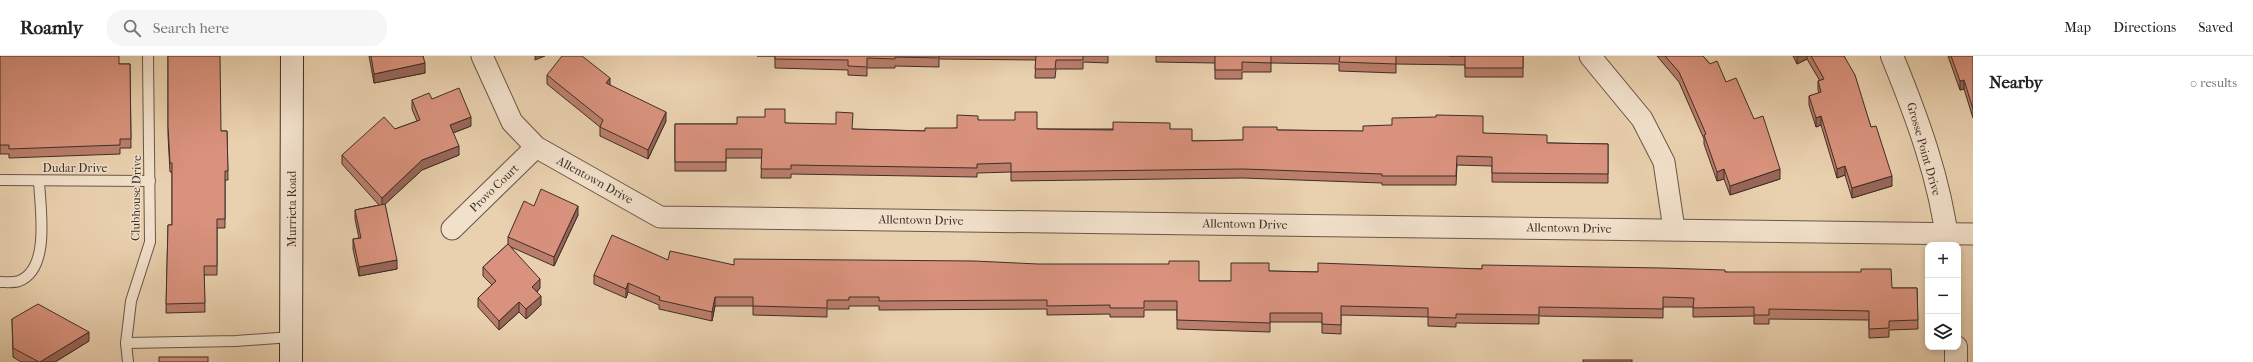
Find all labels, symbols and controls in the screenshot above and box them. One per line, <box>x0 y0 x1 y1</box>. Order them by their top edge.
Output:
search box <box>107 10 387 46</box>
text: Roamly <box>20 17 83 39</box>
icon: search <box>121 17 143 39</box>
text: Search here <box>153 19 229 37</box>
text: Map <box>2064 19 2091 36</box>
text: Directions <box>2113 19 2176 36</box>
text: Saved <box>2198 19 2233 36</box>
text: Nearby <box>1989 72 2043 92</box>
text: 0 results <box>2190 75 2237 90</box>
street label: Grosse Point Drive <box>1904 101 1944 197</box>
street label: Allentown Drive <box>554 153 636 207</box>
street label: Clubhouse Drive <box>128 155 144 241</box>
street label: Dudar Drive <box>43 161 108 175</box>
street label: Provo Court <box>467 161 522 215</box>
street label: Murrieta Road <box>285 170 299 247</box>
street label: Allentown Drive <box>877 212 964 228</box>
street label: Allentown Drive <box>1201 216 1288 232</box>
street label: Allentown Drive <box>1525 220 1612 236</box>
map controls <box>1925 242 1961 350</box>
button: + <box>1925 242 1961 278</box>
button: − <box>1925 278 1961 314</box>
button: layers <box>1925 314 1961 350</box>

